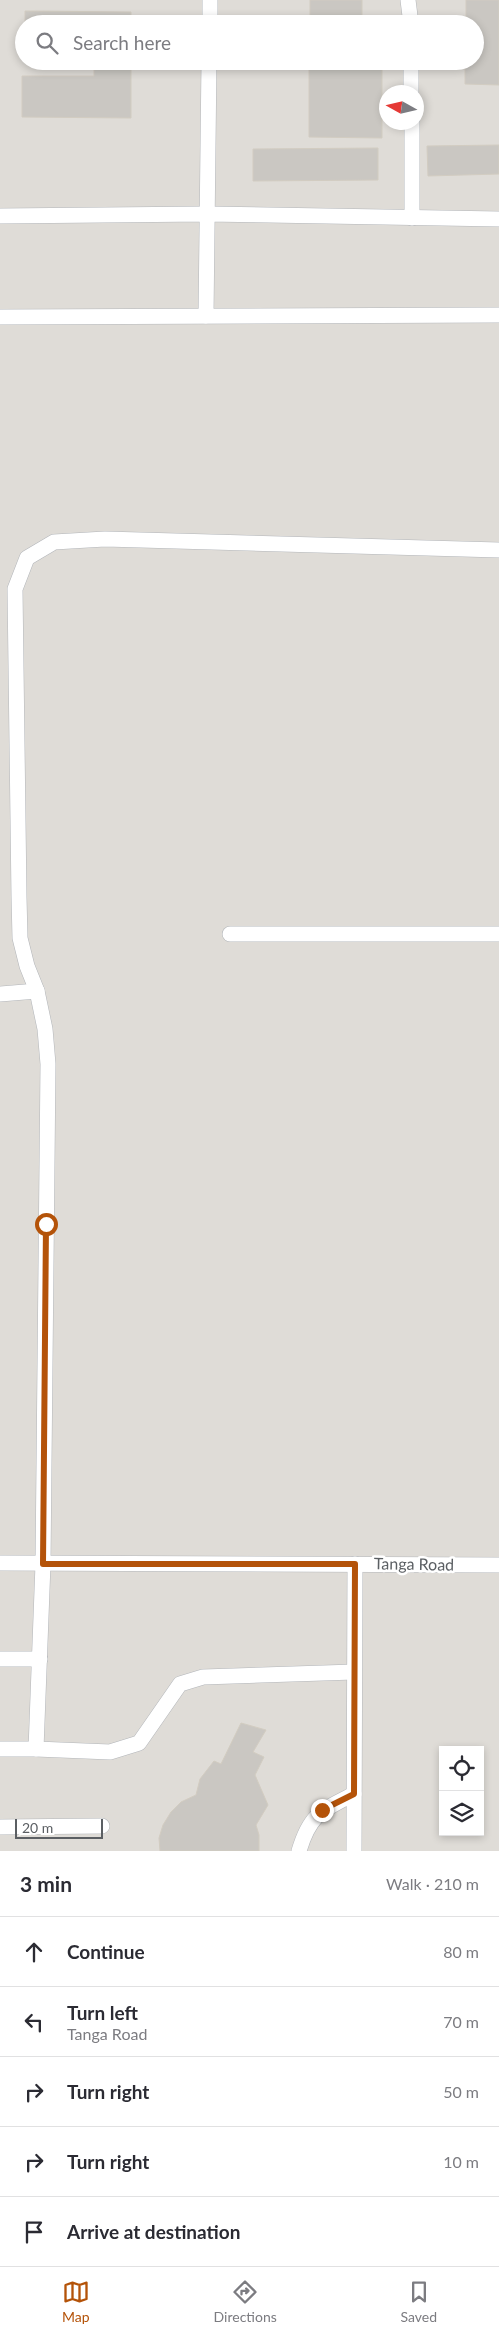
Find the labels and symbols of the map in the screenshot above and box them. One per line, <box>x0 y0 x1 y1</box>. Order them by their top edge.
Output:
north arrow <box>379 85 424 130</box>
route start <box>35 1213 58 1236</box>
street label: Tanga Road <box>374 1553 454 1574</box>
route end <box>311 1799 334 1822</box>
scale bar <box>15 1816 102 1839</box>

